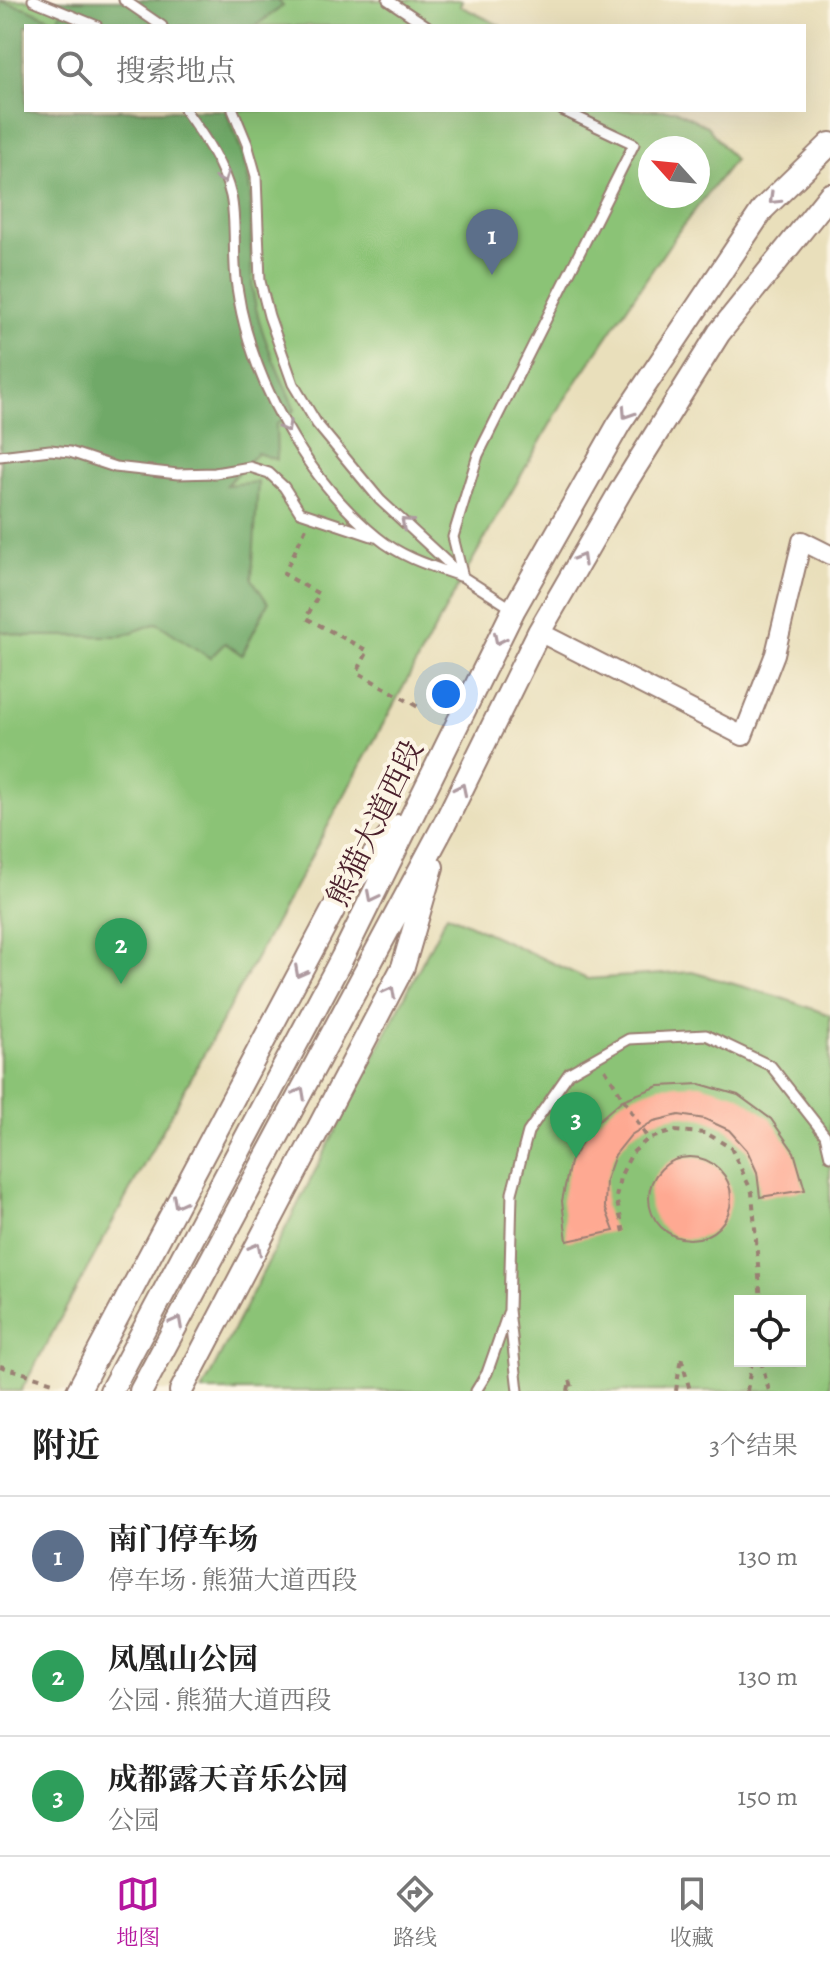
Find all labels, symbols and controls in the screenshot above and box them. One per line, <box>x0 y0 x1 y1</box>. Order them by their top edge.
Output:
search box <box>24 24 806 112</box>
icon: search <box>52 46 96 90</box>
text: 搜索地点 <box>116 51 236 91</box>
north arrow <box>638 136 710 208</box>
one-way arrow <box>214 169 230 184</box>
one-way arrow <box>769 189 783 204</box>
pin: 1 <box>466 209 518 275</box>
one-way arrow <box>622 404 637 418</box>
one-way arrow <box>277 418 292 433</box>
one-way arrow <box>401 519 416 533</box>
one-way arrow <box>571 553 587 567</box>
one-way arrow <box>493 631 509 645</box>
your location <box>426 674 466 714</box>
street label: 熊猫大道西段 <box>318 733 432 913</box>
one-way arrow <box>452 783 467 798</box>
one-way arrow <box>366 889 382 904</box>
pin: 2 <box>95 918 147 984</box>
one-way arrow <box>295 964 310 978</box>
one-way arrow <box>380 986 395 1001</box>
one-way arrow <box>290 1086 305 1101</box>
pin: 3 <box>550 1092 602 1158</box>
one-way arrow <box>173 1193 188 1208</box>
one-way arrow <box>247 1241 262 1256</box>
map controls <box>734 1295 806 1367</box>
button: locate <box>734 1295 806 1367</box>
one-way arrow <box>168 1316 183 1331</box>
text: 附近 <box>32 1422 100 1469</box>
text: 3个结果 <box>709 1428 798 1463</box>
text: 南门停车场 <box>108 1519 258 1559</box>
text: 1 <box>53 1539 63 1574</box>
text: 130 m <box>738 1539 798 1574</box>
text: 停车场 · 熊猫大道西段 <box>108 1563 357 1598</box>
text: 凤凰山公园 <box>108 1639 258 1679</box>
text: 2 <box>52 1659 64 1694</box>
text: 130 m <box>738 1659 798 1694</box>
text: 公园 · 熊猫大道西段 <box>108 1683 331 1718</box>
text: 成都露天音乐公园 <box>108 1759 348 1799</box>
text: 3 <box>52 1779 64 1814</box>
text: 150 m <box>737 1779 798 1814</box>
text: 公园 <box>108 1803 160 1838</box>
tab: 地图 <box>116 1872 160 1953</box>
tab: 路线 <box>393 1872 437 1953</box>
tab: 收藏 <box>670 1872 714 1953</box>

